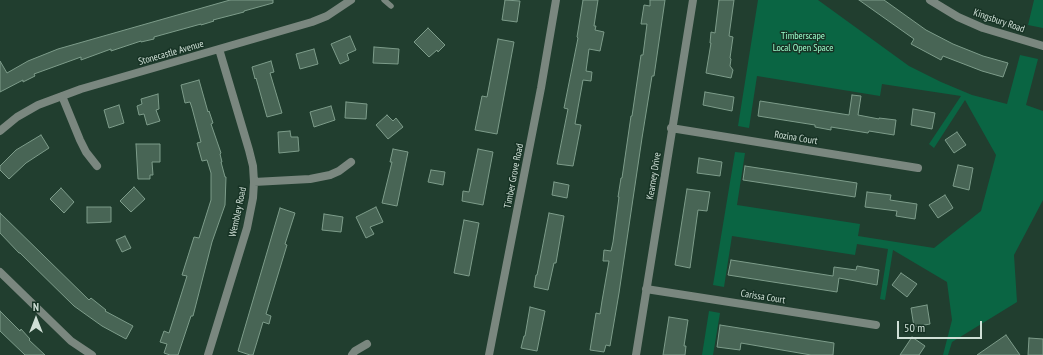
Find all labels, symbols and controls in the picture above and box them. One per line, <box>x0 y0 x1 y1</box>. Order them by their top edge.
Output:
street label: Kingsbury Road <box>972 7 1026 35</box>
park label: Timberscape Local Open Space <box>773 30 833 54</box>
street label: Stonecastle Avenue <box>137 38 205 68</box>
street label: Rozina Court <box>774 129 818 147</box>
street label: Timber Grove Road <box>502 143 526 209</box>
street label: Kearney Drive <box>644 151 664 201</box>
street label: Wembley Road <box>227 186 249 238</box>
street label: Carissa Court <box>740 288 786 306</box>
north arrow <box>16 299 56 339</box>
text: N <box>33 300 39 314</box>
scale bar <box>899 313 984 339</box>
text: 50 m <box>904 320 925 335</box>

